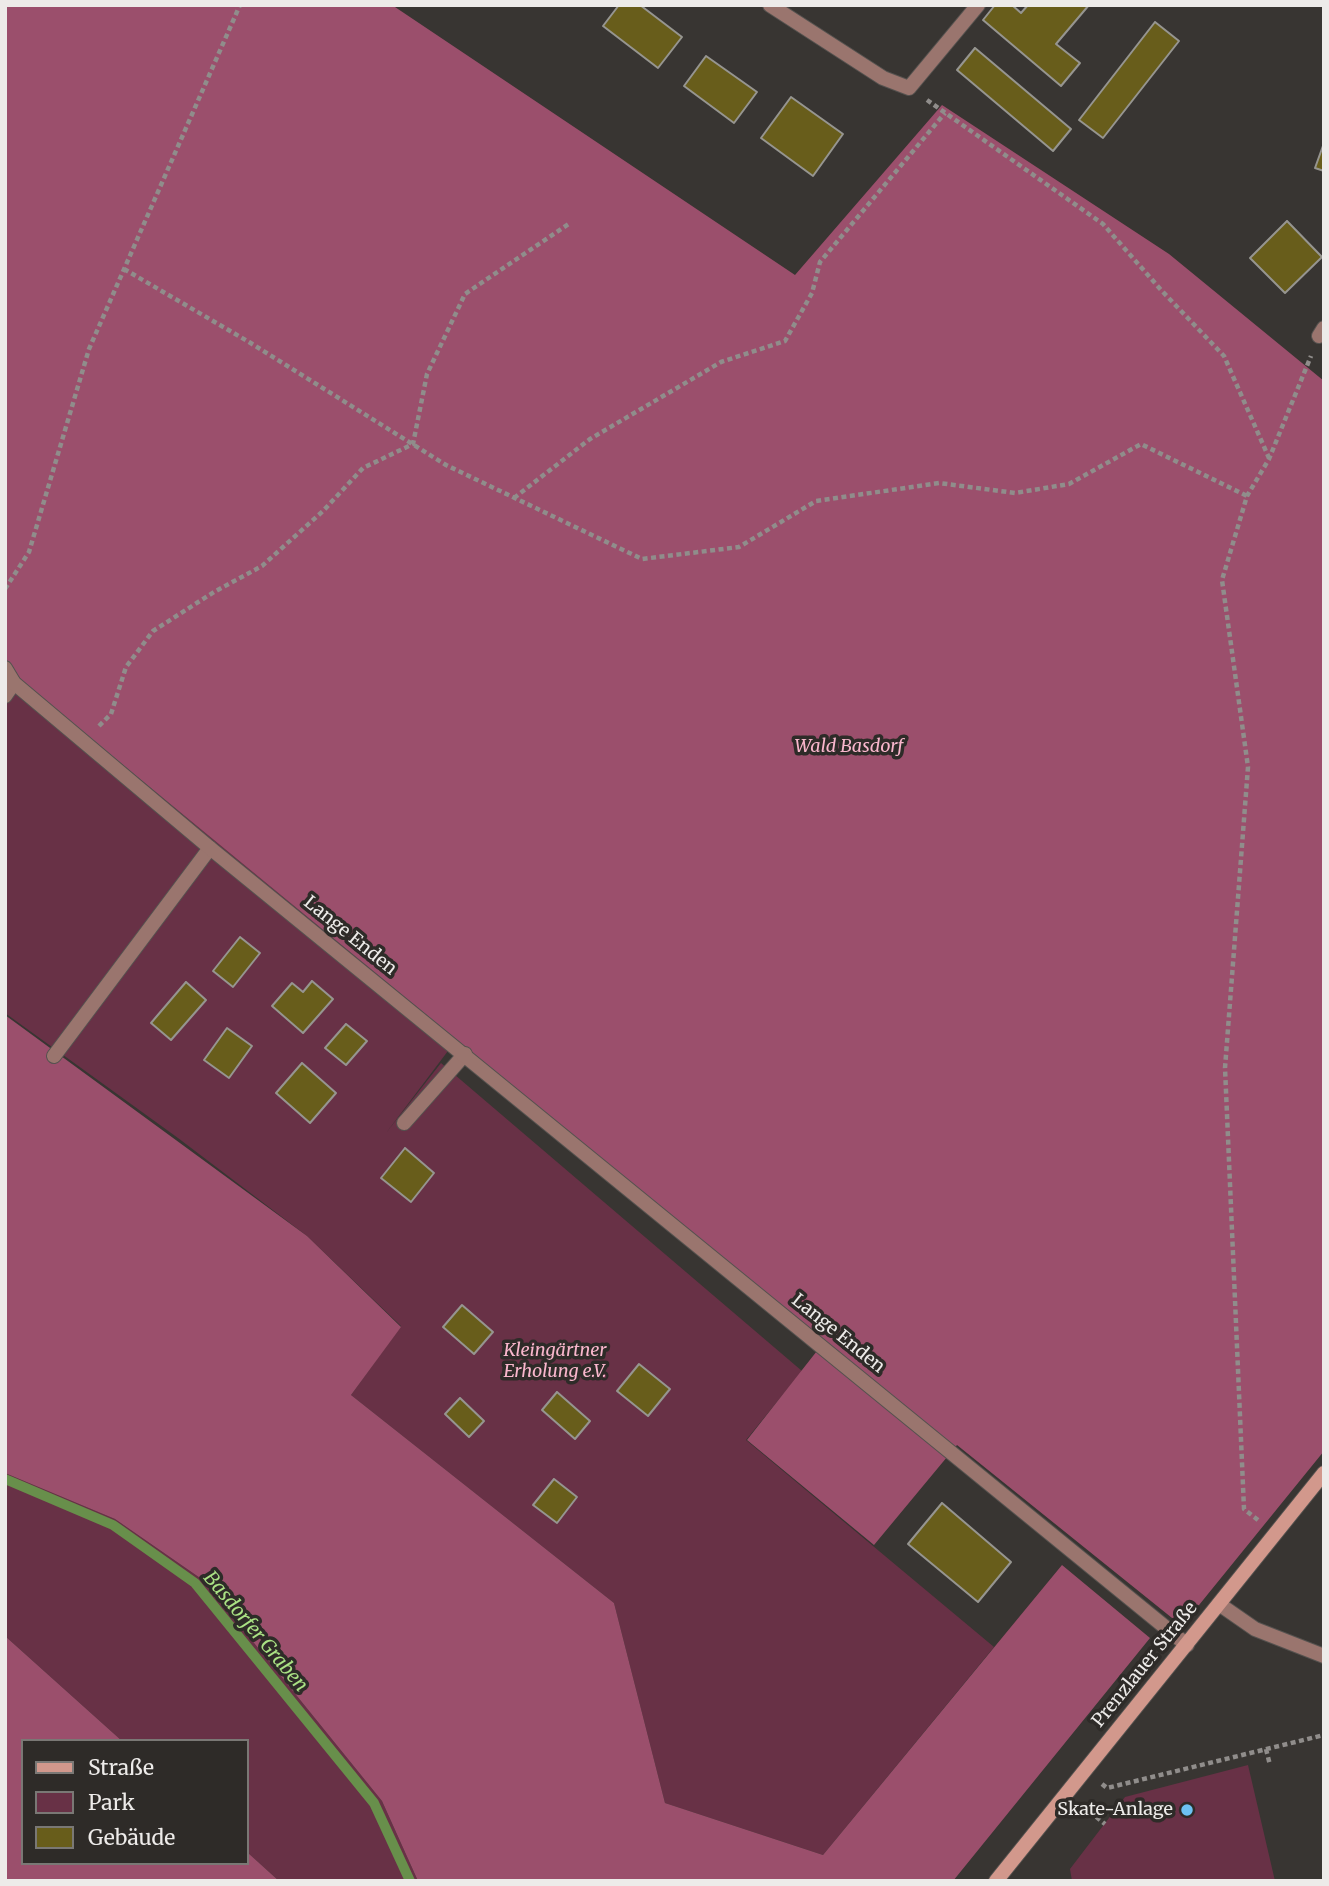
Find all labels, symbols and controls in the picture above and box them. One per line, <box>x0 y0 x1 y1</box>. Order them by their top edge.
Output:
park label: Wald Basdorf <box>795 736 903 758</box>
street label: Lange Enden <box>299 892 401 980</box>
street label: Lange Enden <box>787 1290 889 1378</box>
park label: Kleingärtner Erholung e.V. <box>503 1340 607 1382</box>
water label: Basdorfer Graben <box>198 1567 312 1697</box>
street label: Prenzlauer Straße <box>1088 1598 1202 1732</box>
legend <box>21 1739 248 1865</box>
text: Straße <box>88 1754 154 1781</box>
text: Park <box>88 1789 135 1816</box>
place label: Skate-Anlage <box>1057 1799 1173 1821</box>
marker: Skate-Anlage <box>1179 1802 1195 1818</box>
text: Gebäude <box>88 1824 175 1851</box>

